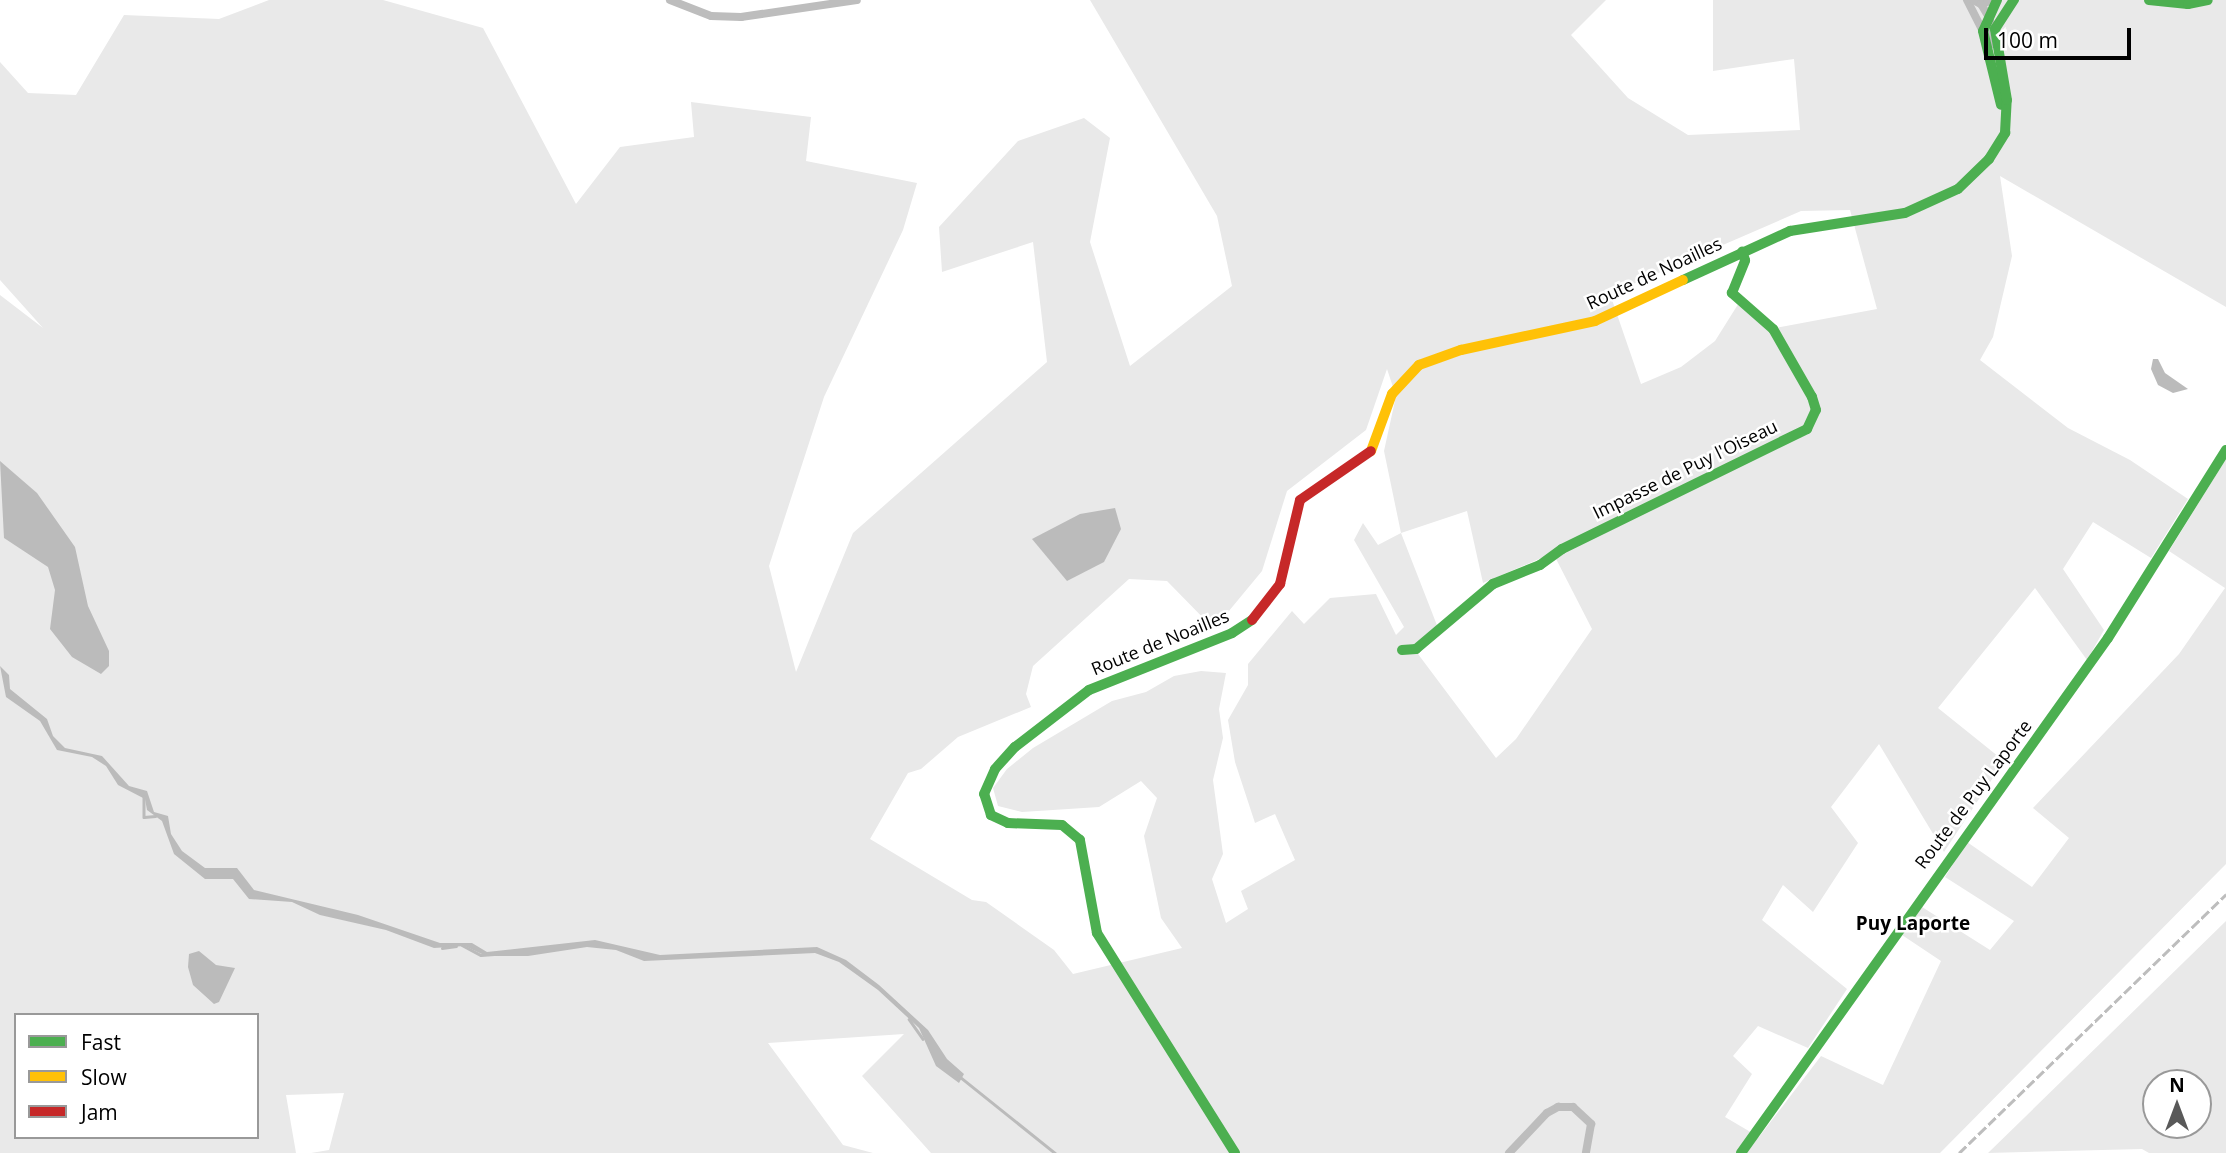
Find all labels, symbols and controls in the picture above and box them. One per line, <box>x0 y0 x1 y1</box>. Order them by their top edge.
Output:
scale bar <box>1988 14 2135 58</box>
text: 100 m <box>1997 26 2058 54</box>
street label: Route de Noailles <box>1583 232 1725 314</box>
street label: Impasse de Puy l'Oiseau <box>1589 415 1781 523</box>
street label: Route de Noailles <box>1088 605 1232 679</box>
street label: Route de Puy Laporte <box>1910 715 2036 873</box>
district label: Puy Laporte <box>1856 913 1970 935</box>
legend <box>14 1013 259 1139</box>
text: Fast <box>81 1028 121 1056</box>
text: Slow <box>81 1063 127 1091</box>
north arrow <box>2142 1069 2212 1139</box>
text: N <box>2169 1072 2185 1098</box>
text: Jam <box>81 1098 118 1126</box>

